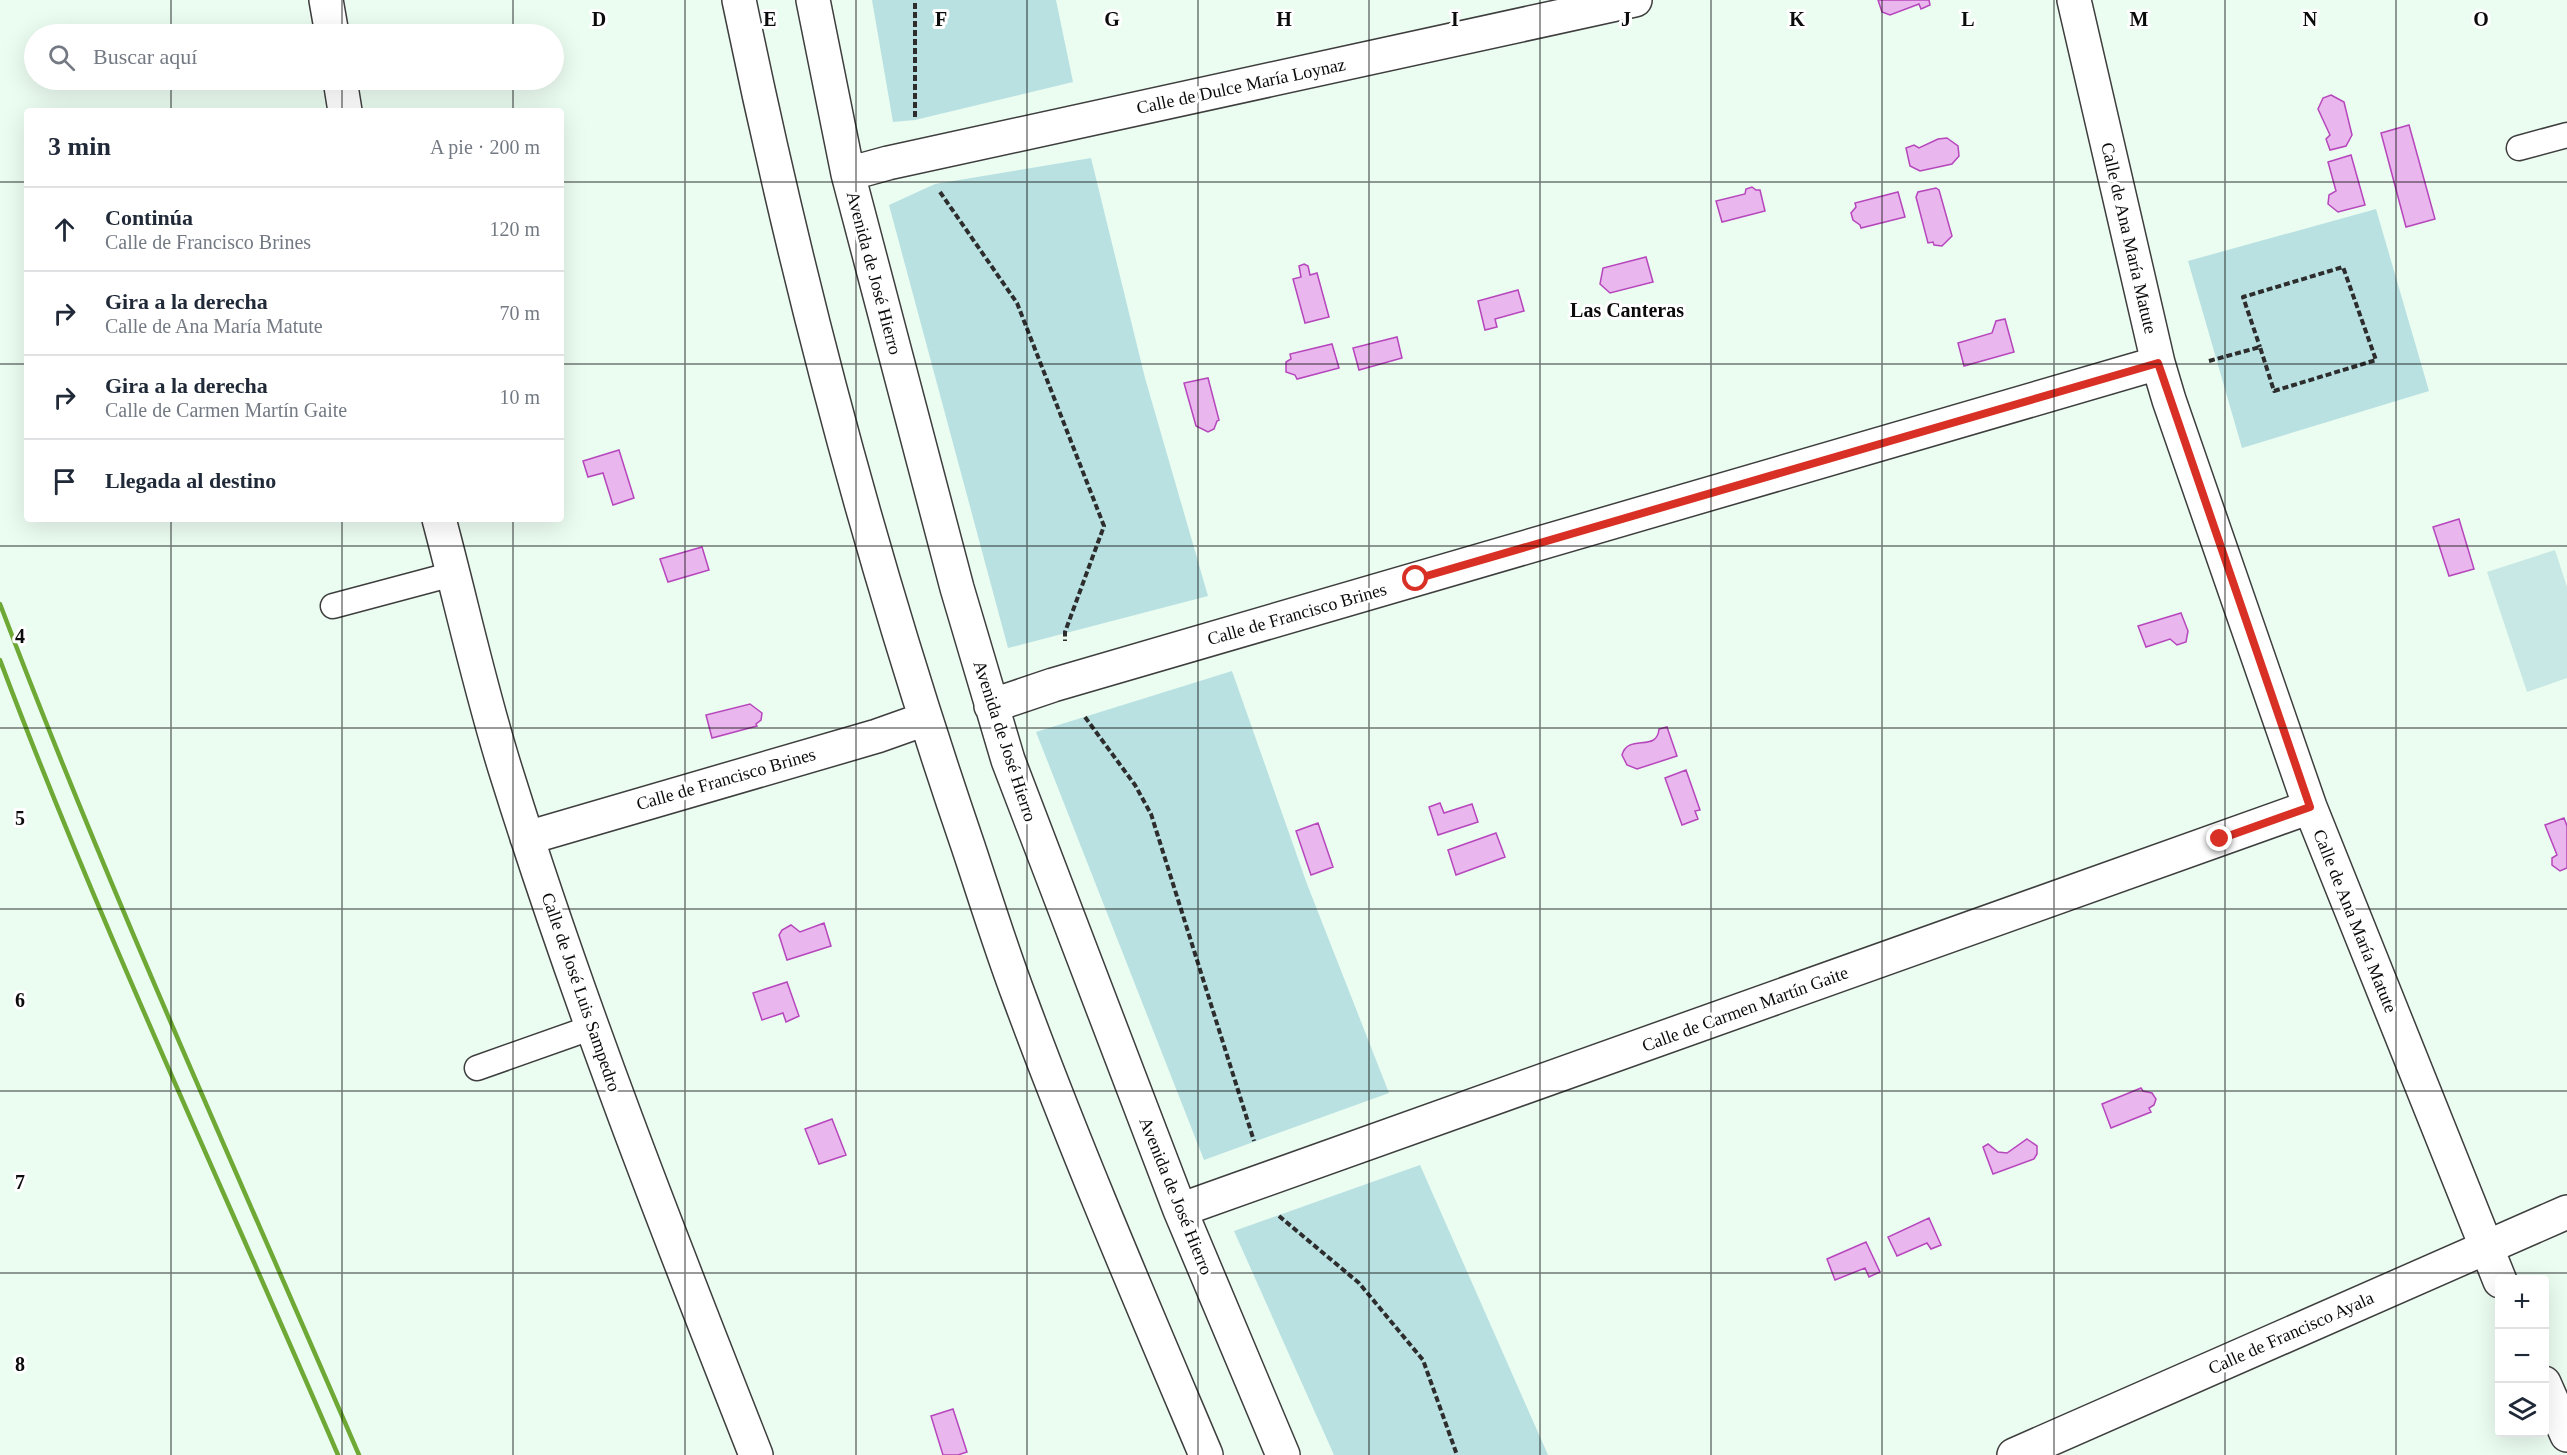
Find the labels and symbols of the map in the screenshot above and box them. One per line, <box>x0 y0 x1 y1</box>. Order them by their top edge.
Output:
text: D <box>592 8 606 30</box>
text: E <box>763 8 777 30</box>
text: F <box>935 8 947 30</box>
text: G <box>1104 8 1120 30</box>
text: H <box>1276 8 1292 30</box>
text: I <box>1451 8 1459 30</box>
text: J <box>1621 8 1631 30</box>
text: K <box>1789 8 1805 30</box>
text: L <box>1961 8 1975 30</box>
text: M <box>2130 8 2149 30</box>
text: N <box>2303 8 2318 30</box>
text: O <box>2473 8 2489 30</box>
street label: Calle de Dulce María Loynaz <box>1135 54 1347 118</box>
street label: Calle de Ana María Matute <box>2097 140 2161 336</box>
street label: Avenida de José Hierro <box>843 189 905 357</box>
district label: Las Canteras <box>1570 299 1684 321</box>
route start <box>1402 565 1428 591</box>
street label: Calle de Francisco Brines <box>1205 579 1389 649</box>
text: 4 <box>15 625 25 647</box>
street label: Avenida de José Hierro <box>970 658 1040 824</box>
street label: Calle de Francisco Brines <box>634 744 818 814</box>
text: 5 <box>15 807 25 829</box>
route end <box>2206 825 2232 851</box>
street label: Calle de Ana María Matute <box>2309 826 2401 1016</box>
street label: Calle de José Luis Sampedro <box>538 890 624 1094</box>
street label: Calle de Carmen Martín Gaite <box>1639 962 1851 1056</box>
text: 6 <box>15 989 25 1011</box>
street label: Avenida de José Hierro <box>1135 1114 1217 1278</box>
text: 7 <box>15 1171 25 1193</box>
street label: Calle de Francisco Ayala <box>2205 1288 2377 1378</box>
text: 8 <box>15 1353 25 1375</box>

